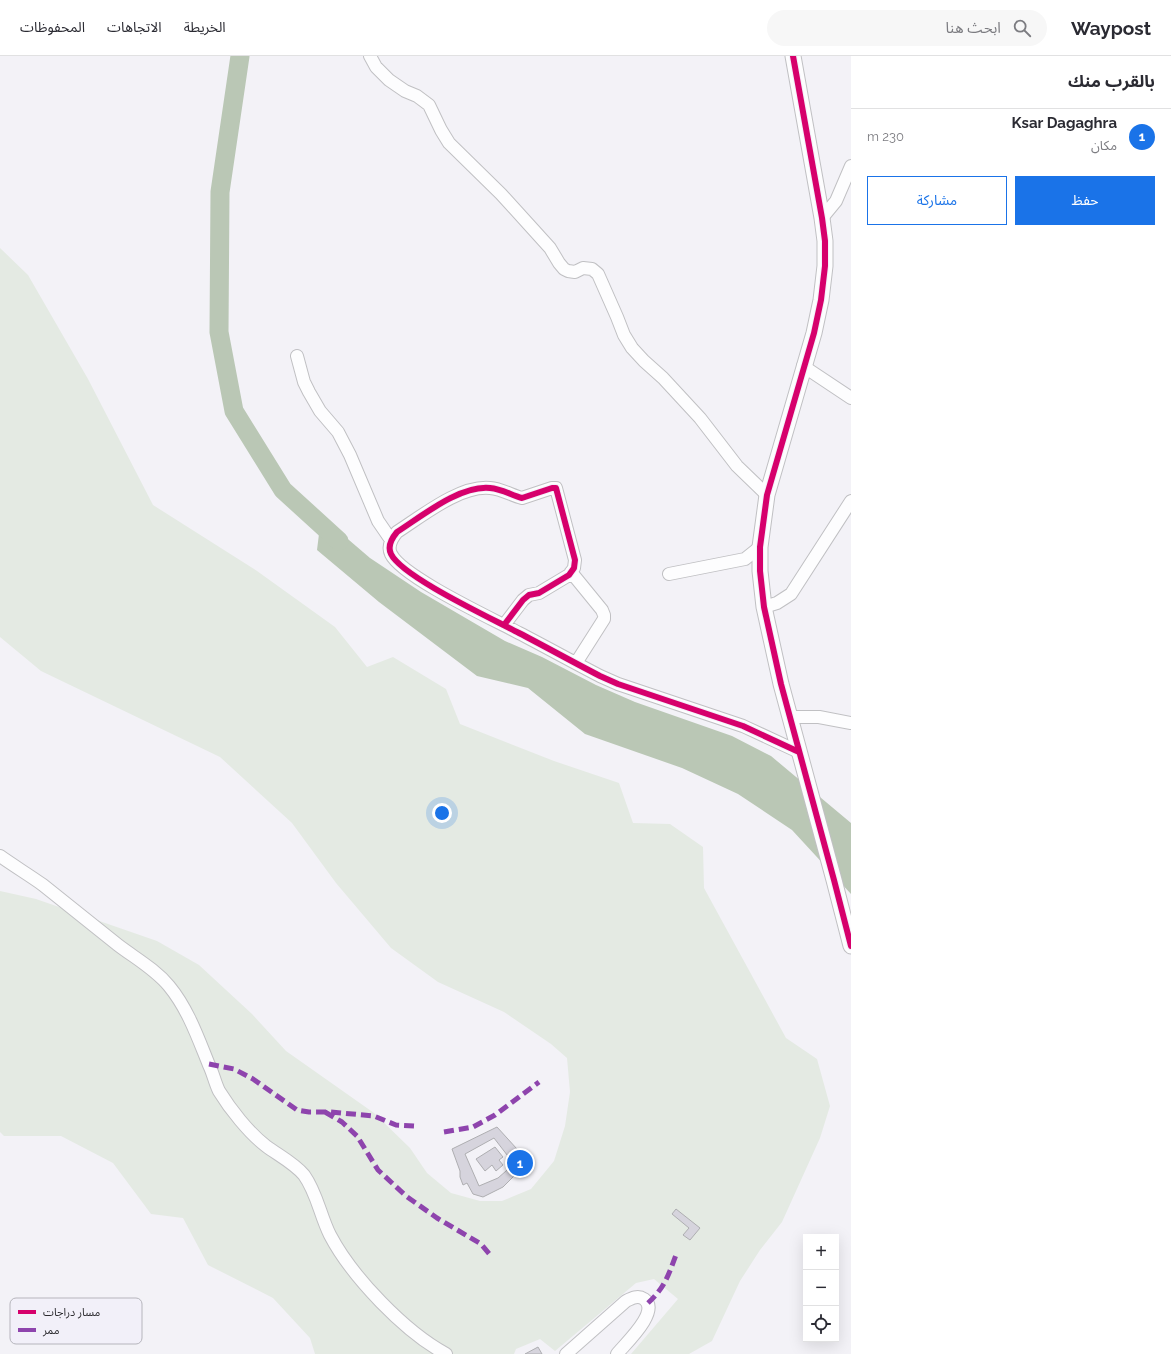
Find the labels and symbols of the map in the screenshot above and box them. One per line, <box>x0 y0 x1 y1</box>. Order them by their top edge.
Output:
your location <box>432 803 452 823</box>
pin: 1 <box>507 1148 533 1178</box>
legend <box>10 1298 142 1344</box>
text: مسار دراجات <box>43 1306 101 1319</box>
text: ممر <box>42 1324 60 1337</box>

